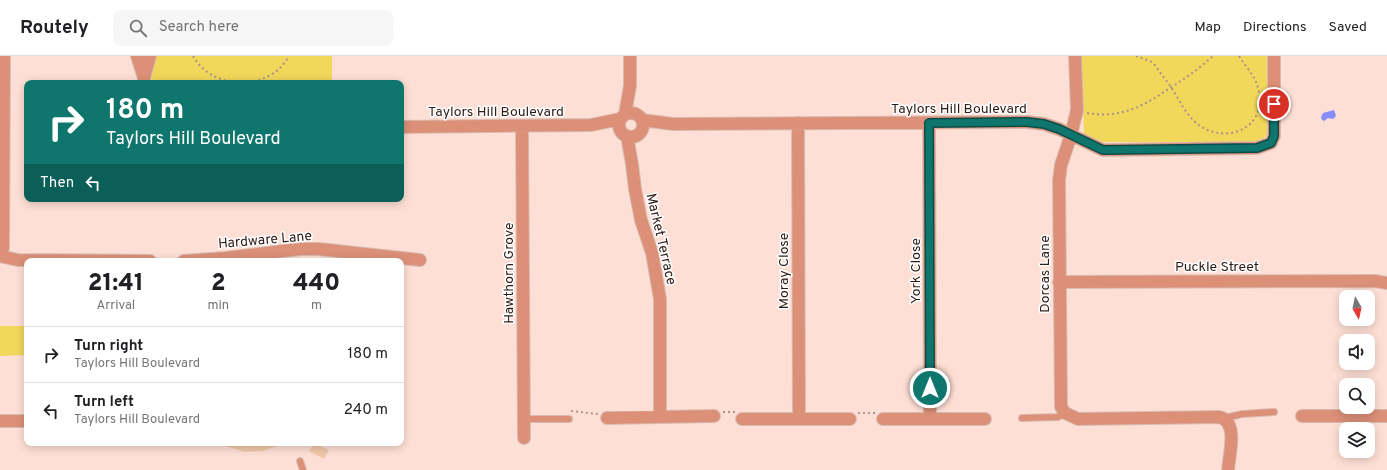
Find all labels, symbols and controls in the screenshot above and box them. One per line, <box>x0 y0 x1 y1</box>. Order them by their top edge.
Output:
search box <box>113 10 393 46</box>
text: Routely <box>20 16 89 40</box>
icon: search <box>127 17 149 39</box>
text: Search here <box>159 18 239 37</box>
text: Map <box>1195 19 1221 36</box>
text: Directions <box>1243 19 1307 36</box>
text: Saved <box>1329 19 1367 36</box>
pin <box>1257 87 1291 121</box>
text: 180 m <box>106 93 184 129</box>
icon: arrive <box>1263 93 1285 115</box>
icon: right <box>40 96 92 148</box>
street label: Taylors Hill Boulevard <box>891 101 1027 118</box>
street label: Taylors Hill Boulevard <box>428 104 564 121</box>
text: Taylors Hill Boulevard <box>106 128 281 151</box>
icon: left <box>82 172 104 194</box>
text: Then <box>40 174 74 193</box>
street label: Market Terrace <box>642 192 679 287</box>
street label: Hawthorn Grove <box>501 222 518 324</box>
street label: Hardware Lane <box>217 228 313 253</box>
street label: Moray Close <box>776 233 793 309</box>
street label: Dorcas Lane <box>1037 235 1054 313</box>
street label: York Close <box>908 238 925 304</box>
street label: Puckle Street <box>1175 259 1259 276</box>
text: 21:41 <box>88 269 144 299</box>
text: 2 <box>211 269 226 299</box>
text: 440 <box>293 269 340 299</box>
north arrow <box>1339 290 1375 326</box>
map controls <box>1339 290 1375 458</box>
text: Arrival <box>96 298 135 314</box>
text: min <box>208 298 229 314</box>
text: m <box>311 298 322 314</box>
button: sound <box>1339 334 1375 370</box>
text: Turn right <box>74 337 143 356</box>
icon: right <box>40 344 62 366</box>
text: 180 m <box>348 345 388 364</box>
text: Taylors Hill Boulevard <box>74 356 200 372</box>
position arrow <box>909 367 951 409</box>
button: search <box>1339 378 1375 414</box>
text: Turn left <box>74 393 134 412</box>
icon: left <box>40 400 62 422</box>
text: 240 m <box>344 401 388 420</box>
text: Taylors Hill Boulevard <box>74 412 200 428</box>
button: layers <box>1339 422 1375 458</box>

